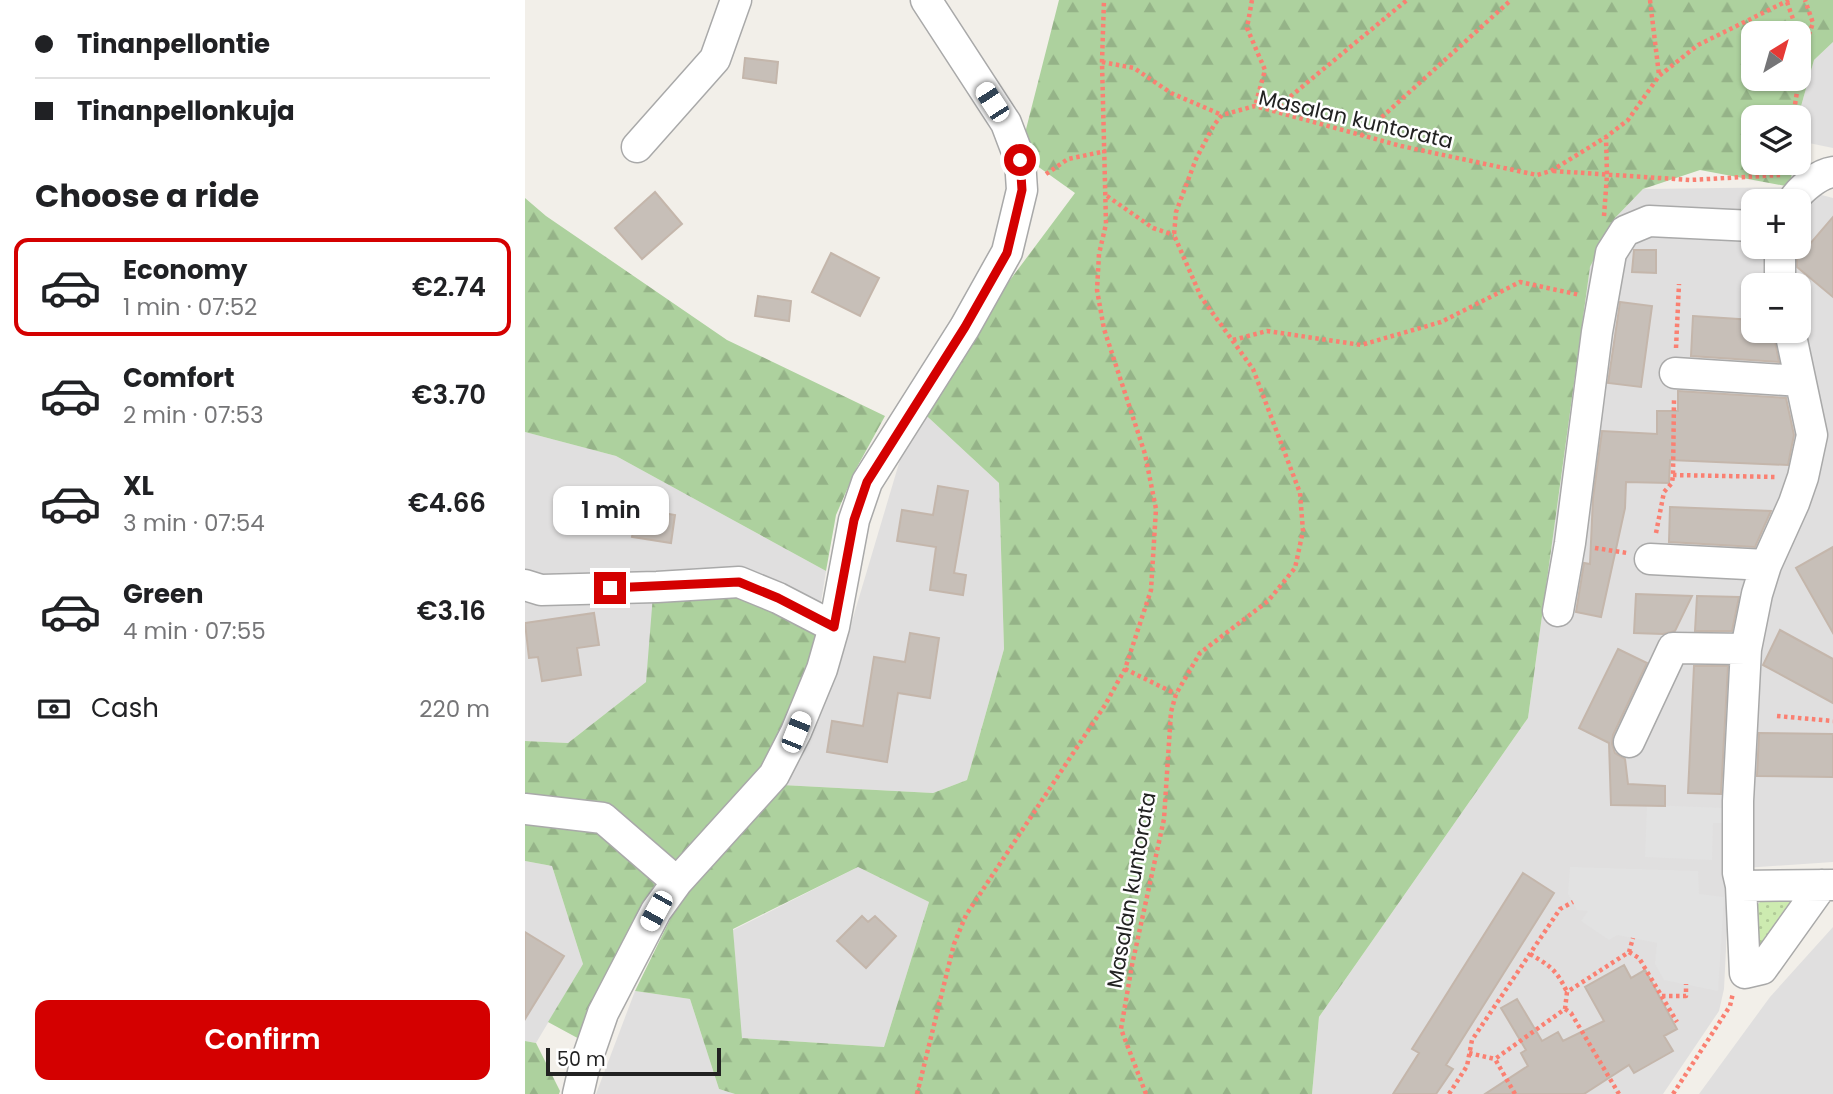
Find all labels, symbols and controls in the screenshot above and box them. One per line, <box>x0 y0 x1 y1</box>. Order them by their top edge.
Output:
north arrow <box>1741 21 1811 91</box>
map controls <box>1741 21 1811 343</box>
text: Tinanpellontie <box>77 26 270 62</box>
car <box>972 79 1013 125</box>
street label: Masalan kuntorata <box>1256 83 1456 155</box>
text: Tinanpellonkuja <box>77 93 295 129</box>
button: layers <box>1741 105 1811 175</box>
route start <box>1004 144 1036 176</box>
text: Choose a ride <box>35 173 259 218</box>
button: + <box>1741 189 1811 259</box>
text: Economy <box>123 252 247 288</box>
icon: car <box>39 256 102 319</box>
text: €2.74 <box>412 269 486 305</box>
button: − <box>1741 273 1811 343</box>
text: 1 min · 07:52 <box>123 291 257 323</box>
text: Comfort <box>123 360 235 396</box>
icon: car <box>39 364 102 427</box>
text: €3.70 <box>412 377 486 413</box>
text: 2 min · 07:53 <box>123 399 263 431</box>
text: XL <box>123 468 154 504</box>
icon: car <box>39 472 102 535</box>
text: €4.66 <box>408 485 486 521</box>
callout: 1 min <box>552 486 668 536</box>
text: 1 min <box>581 494 641 526</box>
text: 3 min · 07:54 <box>123 507 265 539</box>
route end <box>594 572 626 604</box>
text: Green <box>123 576 204 612</box>
icon: car <box>39 580 102 643</box>
text: €3.16 <box>417 593 486 629</box>
text: 4 min · 07:55 <box>123 615 266 647</box>
icon: cash <box>35 690 73 728</box>
text: Cash <box>91 690 159 726</box>
text: 220 m <box>419 693 490 725</box>
car <box>779 709 814 755</box>
street label: Masalan kuntorata <box>1099 790 1163 990</box>
car <box>637 888 676 934</box>
button: Confirm <box>35 1000 490 1080</box>
scale bar <box>546 1045 721 1077</box>
text: 50 m <box>557 1046 606 1073</box>

